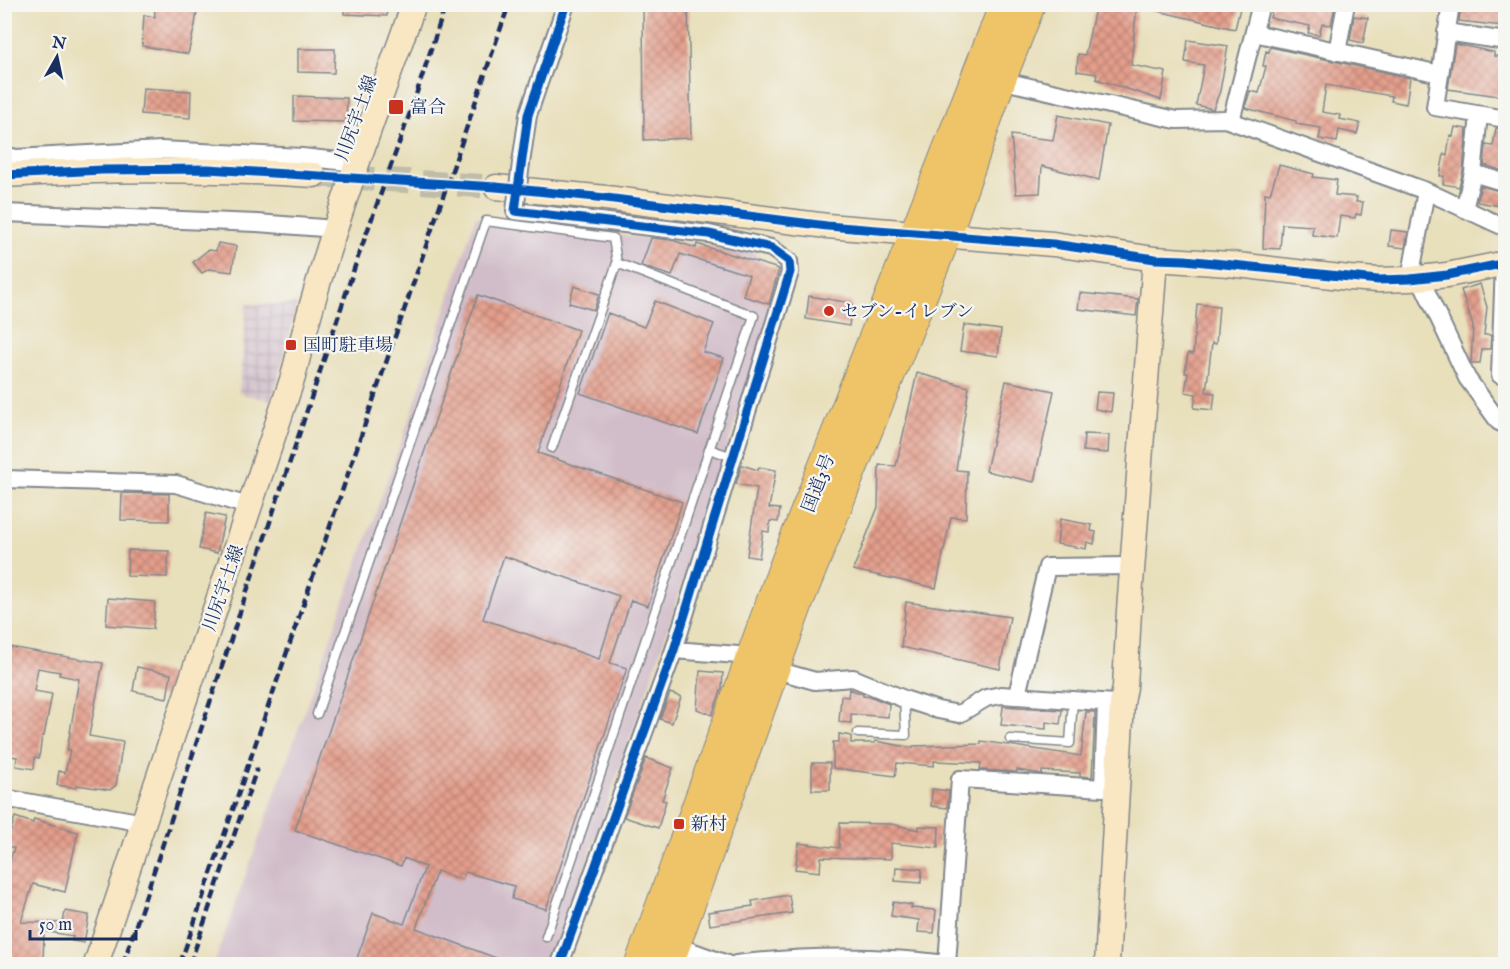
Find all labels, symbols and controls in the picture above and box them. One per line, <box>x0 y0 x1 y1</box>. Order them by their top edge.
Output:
north arrow <box>27 27 87 87</box>
text: N <box>50 33 68 55</box>
street label: 川尻宇土線 <box>331 72 384 165</box>
place label: 富合 <box>410 97 446 120</box>
marker: 富合 <box>387 98 405 116</box>
place label: セブン-イレブン <box>841 301 974 324</box>
marker: セブン-イレブン <box>822 304 836 318</box>
place label: 国町駐車場 <box>303 335 393 358</box>
marker: 国町駐車場 <box>284 338 298 352</box>
street label: 国道3号 <box>798 451 841 516</box>
street label: 川尻宇土線 <box>199 542 250 635</box>
place label: 新村 <box>691 814 727 837</box>
marker: 新村 <box>672 817 686 831</box>
scale bar <box>30 903 136 941</box>
text: 50 m <box>39 914 72 937</box>

